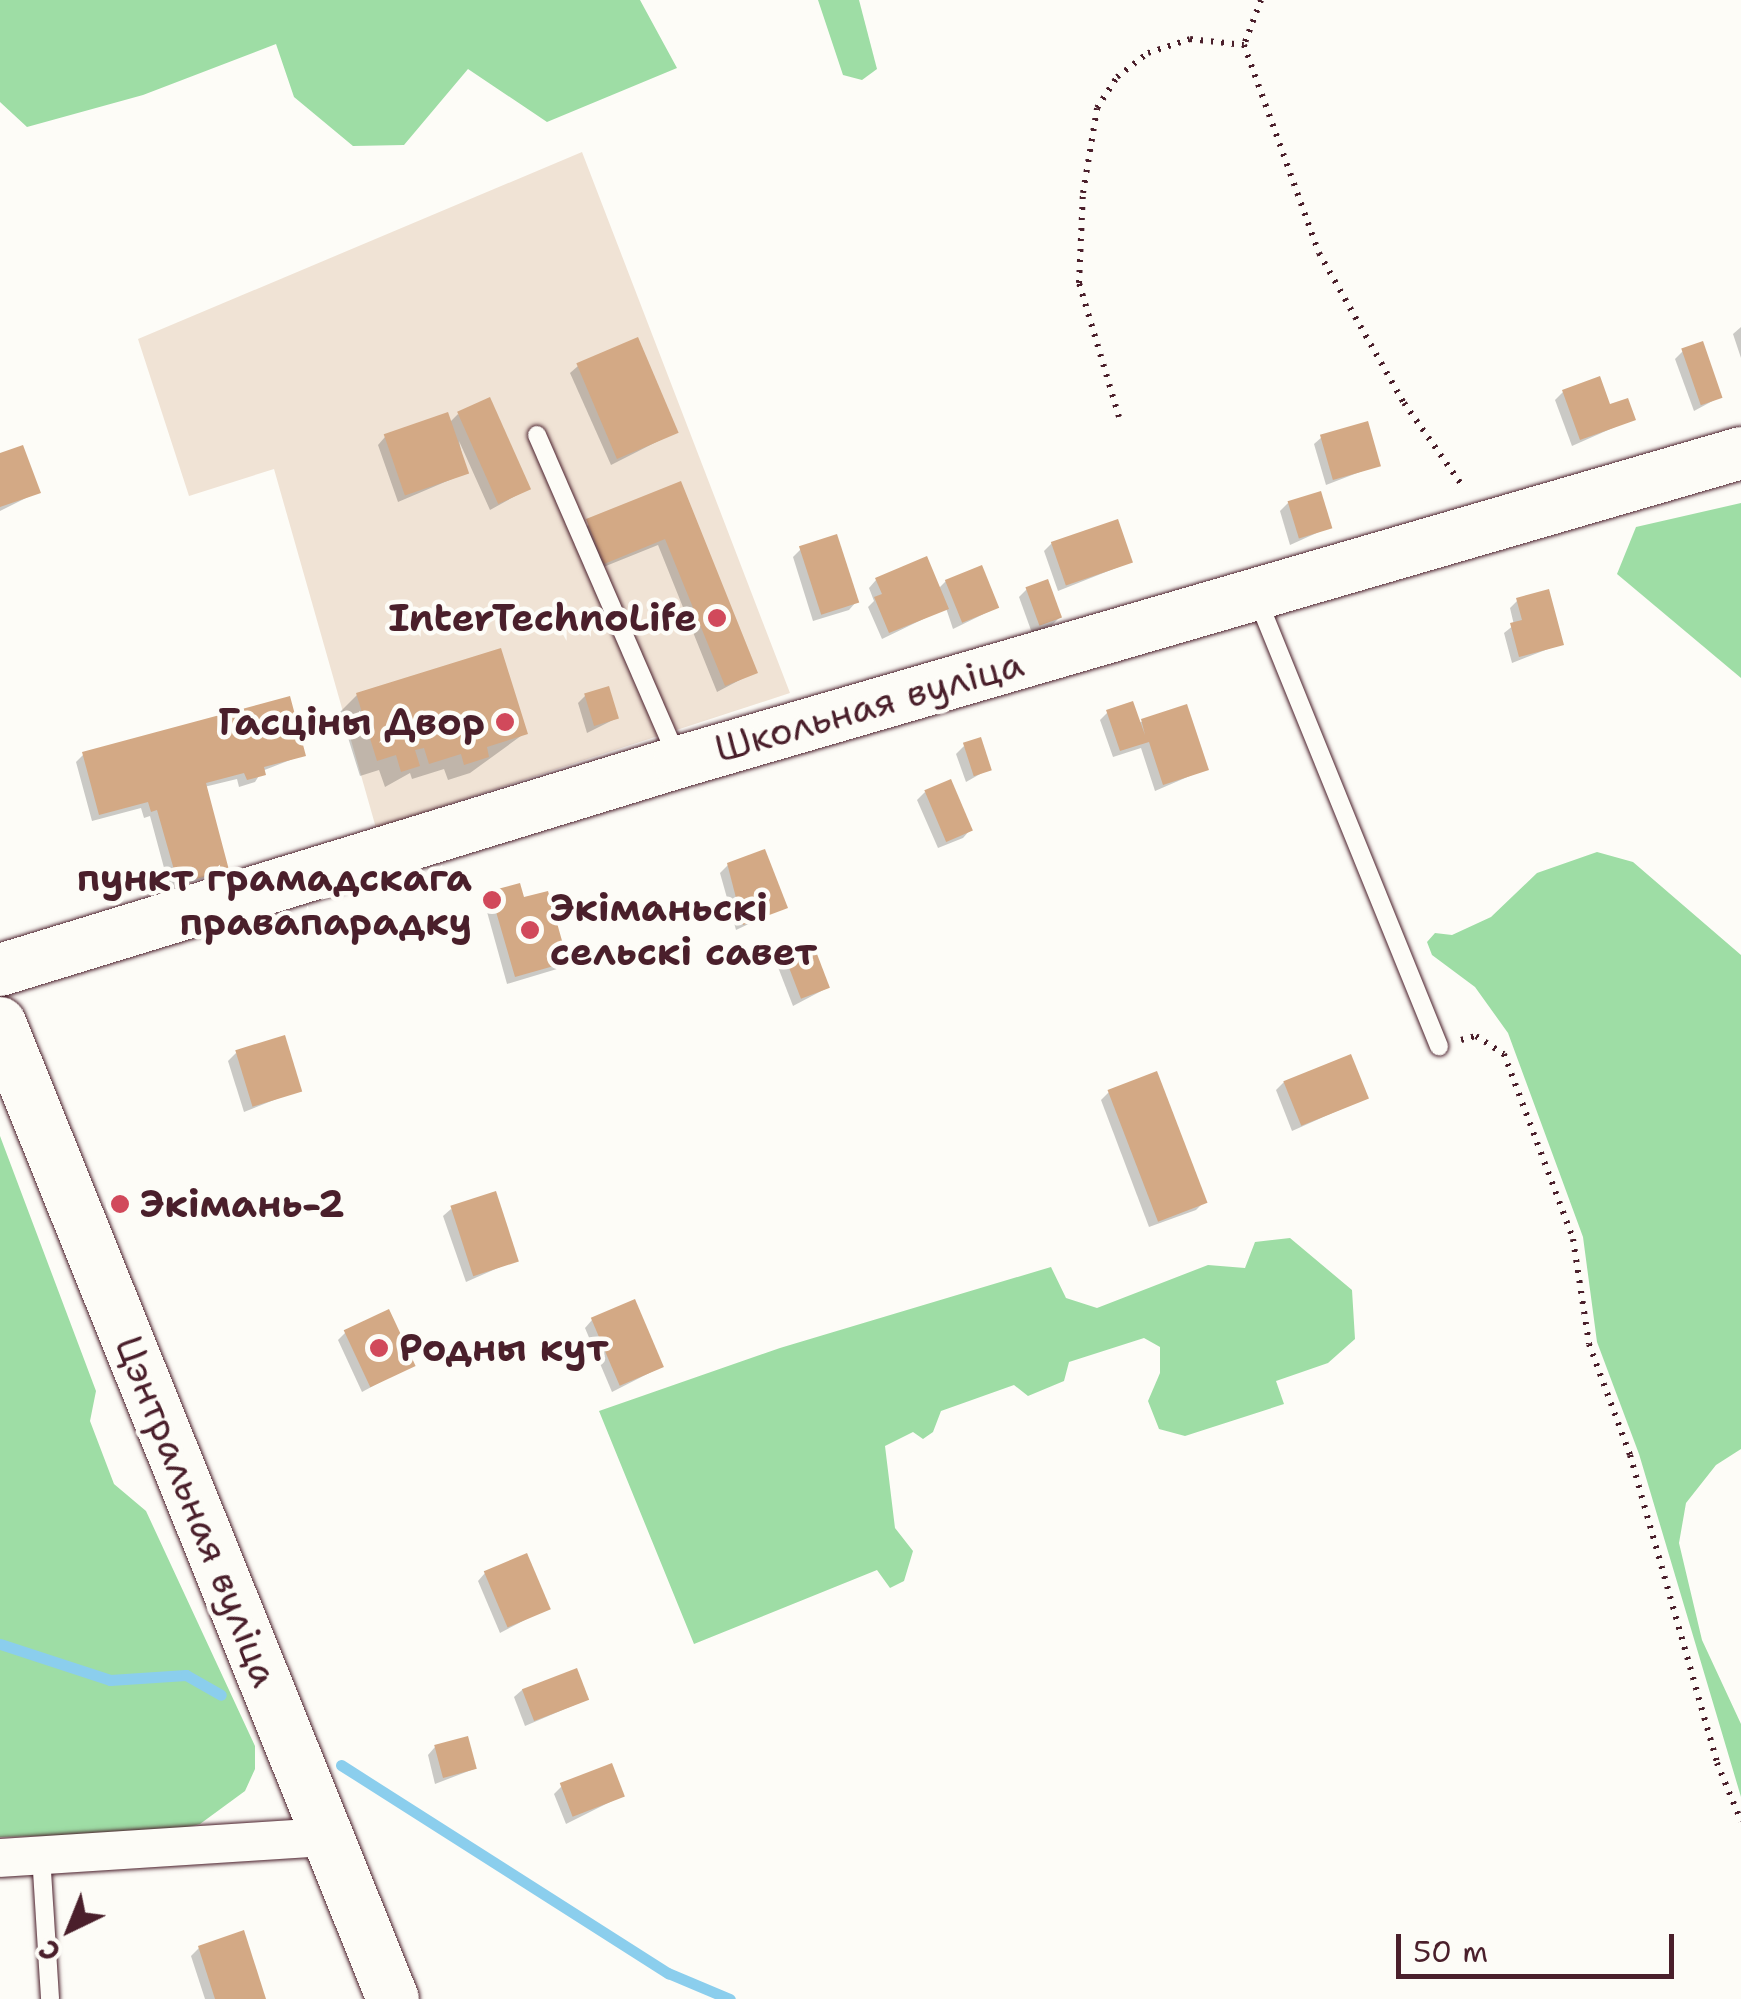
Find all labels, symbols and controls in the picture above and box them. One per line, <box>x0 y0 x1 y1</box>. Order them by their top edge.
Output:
place label: InterTechnoLife <box>388 595 697 641</box>
marker: InterTechnoLife <box>706 607 728 629</box>
street label: Школьная вуліца <box>710 640 1028 772</box>
place label: Гасціны Двор <box>218 699 485 745</box>
marker: Гасціны Двор <box>494 711 516 733</box>
place label: пункт грамадскага правапарадку <box>76 855 472 944</box>
place label: Экіманьскі сельскі савет <box>550 885 817 974</box>
marker: пункт грамадскага правапарадку <box>481 889 503 911</box>
marker: Экіманьскі сельскі савет <box>519 919 541 941</box>
place label: Экімань-2 <box>140 1181 345 1227</box>
marker: Экімань-2 <box>109 1193 131 1215</box>
place label: Родны кут <box>399 1325 609 1371</box>
street label: Цэнтральная вуліца <box>106 1329 288 1693</box>
marker: Родны кут <box>368 1337 390 1359</box>
north arrow <box>20 1879 120 1979</box>
scale bar <box>1401 1914 1678 1976</box>
text: С <box>30 1931 69 1971</box>
text: 50 m <box>1413 1931 1488 1972</box>

